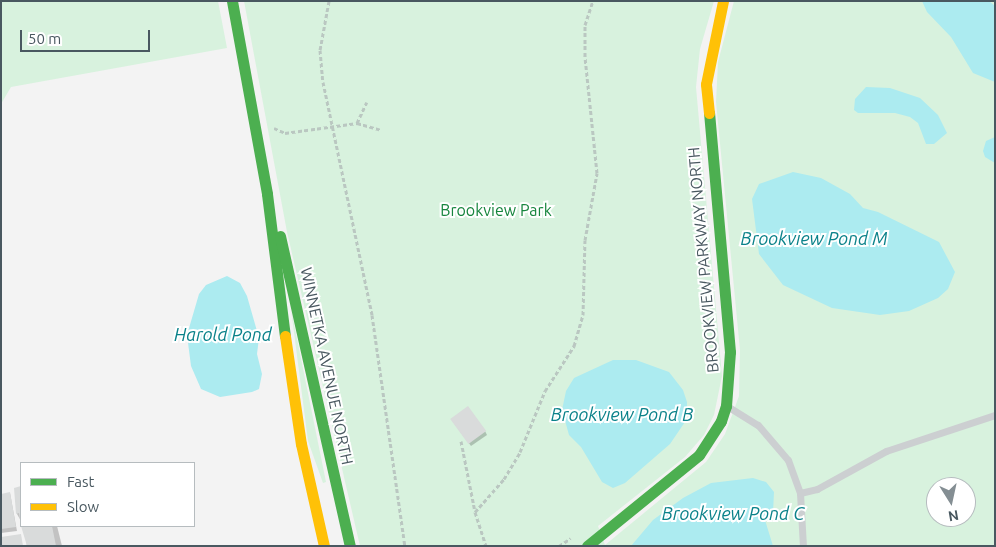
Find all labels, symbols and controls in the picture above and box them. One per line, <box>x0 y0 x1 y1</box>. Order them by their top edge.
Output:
scale bar <box>22 20 152 52</box>
text: 50 m <box>28 30 61 47</box>
street label: BROOKVIEW PARKWAY NORTH <box>684 146 722 374</box>
park label: Brookview Park <box>440 200 552 220</box>
water label: Brookview Pond M <box>741 227 887 249</box>
street label: WINNETKA AVENUE NORTH <box>297 265 357 467</box>
water label: Harold Pond <box>174 323 272 345</box>
water label: Brookview Pond B <box>551 403 693 425</box>
legend <box>20 462 195 527</box>
text: Fast <box>67 473 94 490</box>
north arrow <box>926 477 976 527</box>
text: Slow <box>67 498 99 515</box>
water label: Brookview Pond C <box>662 502 804 524</box>
text: N <box>947 507 960 525</box>

